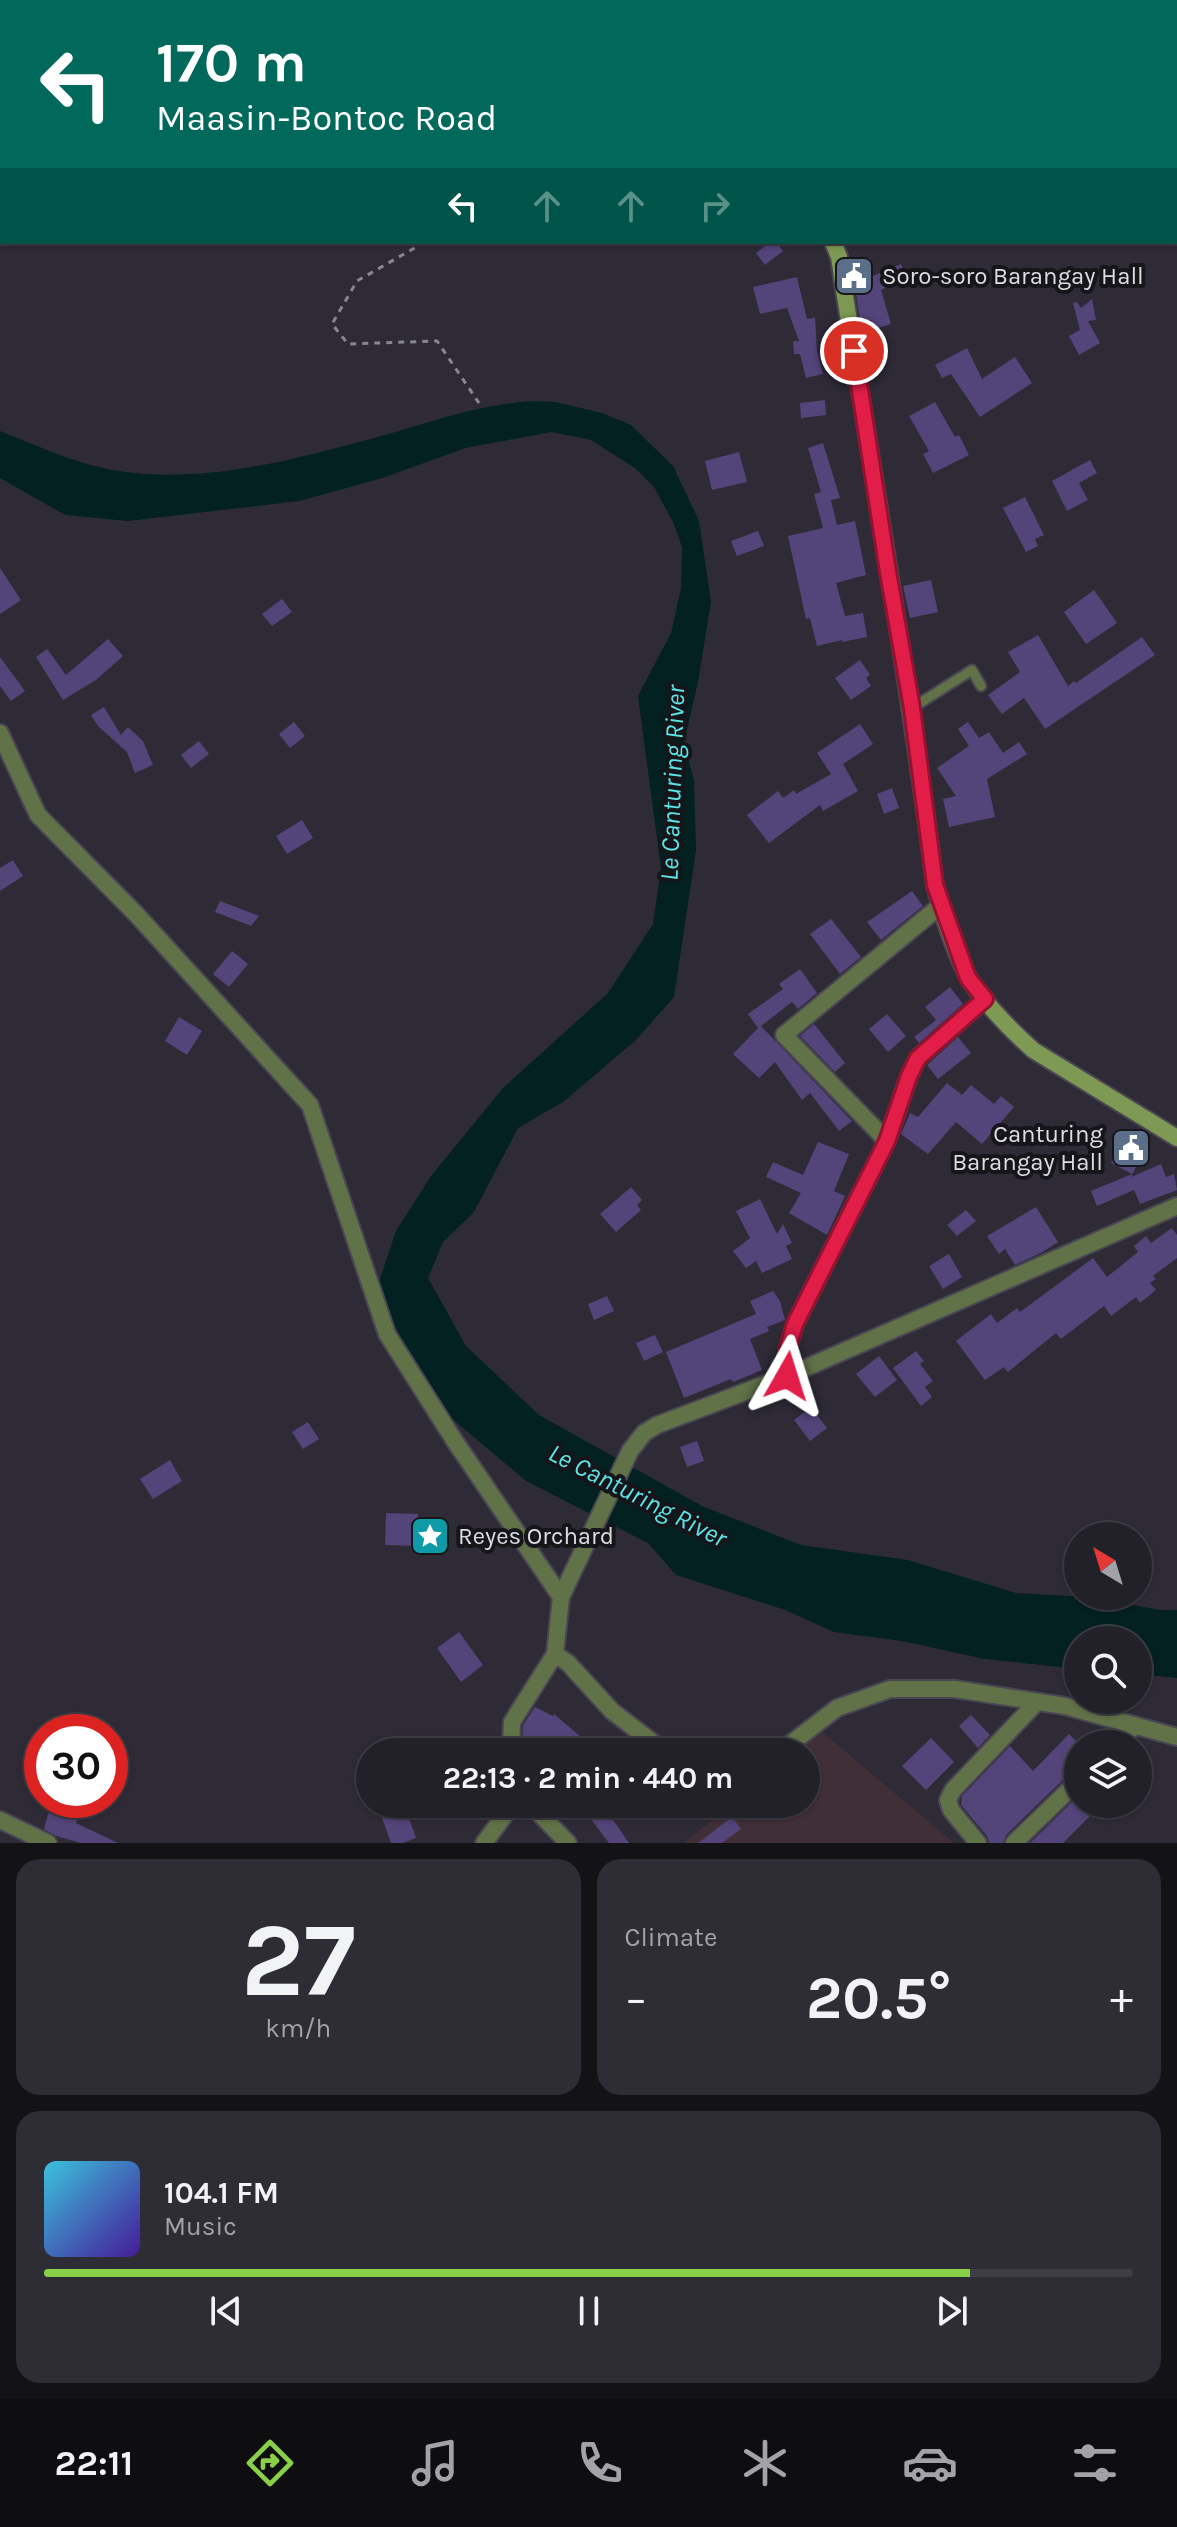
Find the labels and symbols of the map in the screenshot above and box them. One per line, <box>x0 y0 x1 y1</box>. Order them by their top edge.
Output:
public building icon: Soro-soro Barangay Hall <box>833 255 875 297</box>
place label: Soro-soro Barangay Hall <box>882 262 1144 290</box>
pin <box>820 317 888 385</box>
water label: Le Canturing River <box>654 683 691 881</box>
place label: Canturing Barangay Hall <box>952 1120 1103 1176</box>
public building icon: Canturing Barangay Hall <box>1110 1127 1152 1169</box>
position arrow <box>745 1334 829 1418</box>
water label: Le Canturing River <box>543 1437 733 1554</box>
place icon: Reyes Orchard <box>409 1515 451 1557</box>
place label: Reyes Orchard <box>458 1522 614 1550</box>
north arrow <box>1064 1522 1152 1610</box>
speed limit sign: 30 <box>24 1714 128 1818</box>

